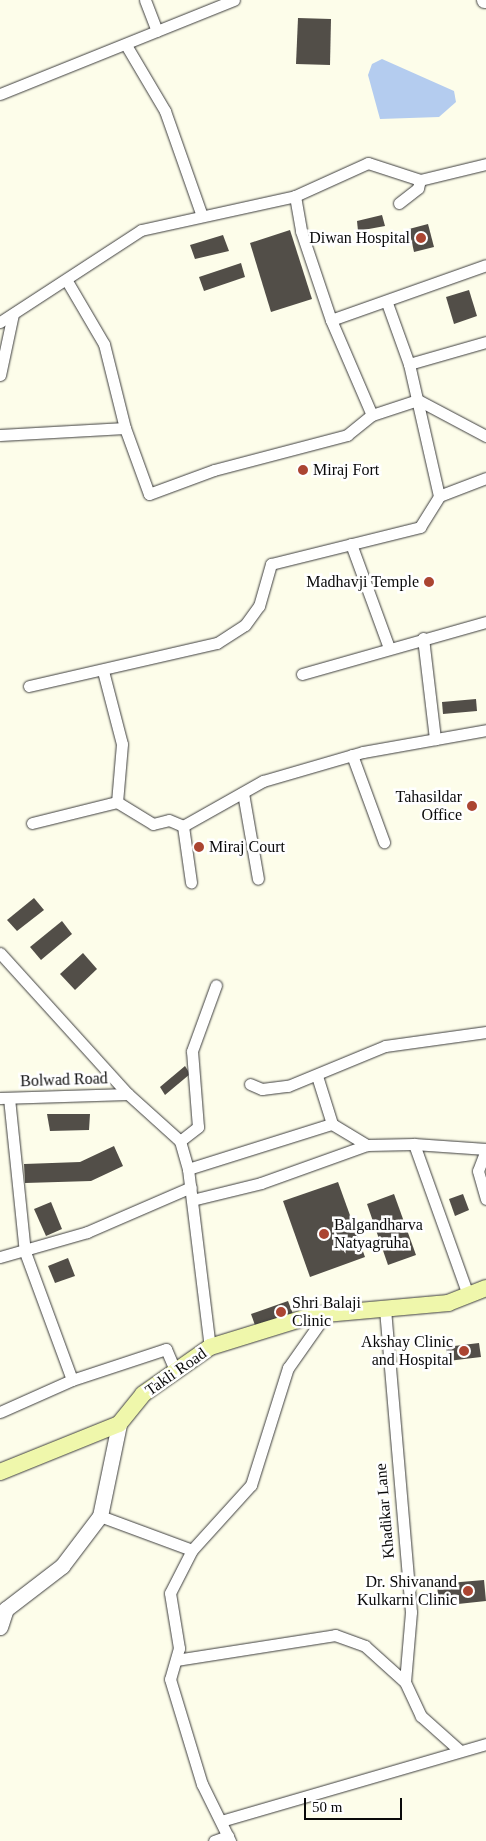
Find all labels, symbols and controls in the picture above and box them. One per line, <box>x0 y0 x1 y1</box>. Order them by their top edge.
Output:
place label: Diwan Hospital <box>309 228 410 248</box>
marker: Diwan Hospital <box>414 231 428 245</box>
place label: Miraj Fort <box>313 460 379 480</box>
marker: Miraj Fort <box>297 464 309 476</box>
place label: Madhavji Temple <box>306 572 419 592</box>
marker: Madhavji Temple <box>423 576 435 588</box>
place label: Tahasildar Office <box>396 787 462 825</box>
marker: Tahasildar Office <box>466 800 478 812</box>
place label: Miraj Court <box>209 837 285 857</box>
marker: Miraj Court <box>193 841 205 853</box>
street label: Bolwad Road <box>20 1069 108 1091</box>
place label: Balgandharva Natyagruha <box>334 1215 423 1253</box>
marker: Balgandharva Natyagruha <box>318 1228 330 1240</box>
place label: Shri Balaji Clinic <box>292 1293 361 1331</box>
marker: Shri Balaji Clinic <box>274 1305 288 1319</box>
place label: Akshay Clinic and Hospital <box>361 1332 453 1370</box>
street label: Takli Road <box>142 1344 210 1400</box>
marker: Akshay Clinic and Hospital <box>457 1344 471 1358</box>
street label: Khadikar Lane <box>371 1463 399 1559</box>
place label: Dr. Shivanand Kulkarni Clinic <box>357 1572 457 1610</box>
marker: Dr. Shivanand Kulkarni Clinic <box>461 1584 475 1598</box>
scale bar <box>306 1788 404 1820</box>
text: 50 m <box>312 1799 342 1815</box>

